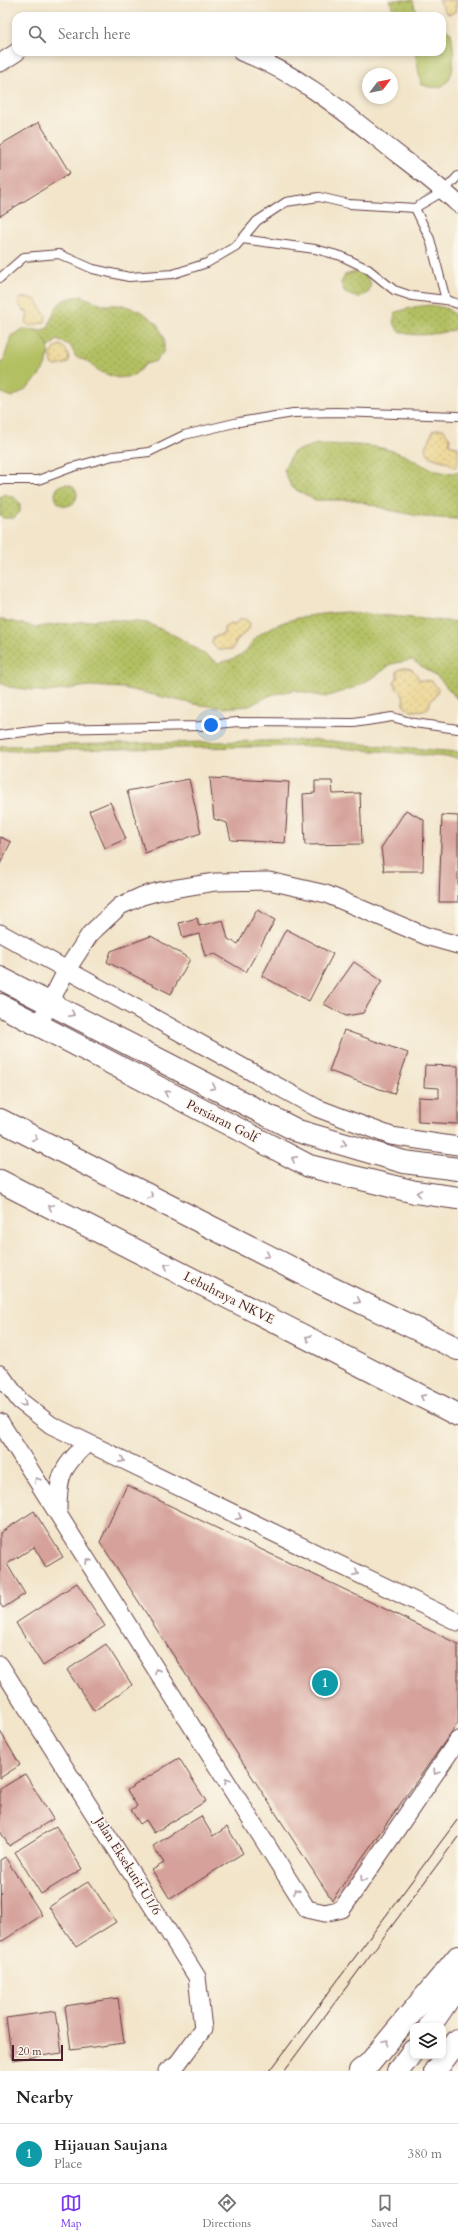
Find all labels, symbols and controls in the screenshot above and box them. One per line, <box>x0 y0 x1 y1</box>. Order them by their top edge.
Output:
search box <box>12 12 446 56</box>
icon: search <box>26 23 48 45</box>
text: Search here <box>58 24 131 44</box>
north arrow <box>362 68 398 104</box>
your location <box>201 715 221 735</box>
one-way arrow <box>68 1009 76 1017</box>
one-way arrow <box>209 1082 216 1090</box>
one-way arrow <box>163 1090 171 1097</box>
street label: Persiaran Golf <box>183 1095 263 1148</box>
one-way arrow <box>31 1133 38 1141</box>
one-way arrow <box>340 1139 347 1148</box>
one-way arrow <box>291 1156 299 1164</box>
one-way arrow <box>416 1189 422 1198</box>
one-way arrow <box>147 1192 154 1199</box>
one-way arrow <box>48 1204 55 1212</box>
one-way arrow <box>262 1250 270 1258</box>
one-way arrow <box>164 1263 171 1271</box>
street label: Lebuhraya NKVE <box>180 1267 278 1329</box>
one-way arrow <box>354 1296 362 1304</box>
one-way arrow <box>304 1335 312 1343</box>
one-way arrow <box>420 1394 428 1402</box>
one-way arrow <box>20 1400 27 1407</box>
one-way arrow <box>117 1455 125 1463</box>
one-way arrow <box>35 1478 42 1485</box>
one-way arrow <box>235 1512 242 1520</box>
one-way arrow <box>85 1558 93 1565</box>
one-way arrow <box>352 1568 359 1576</box>
one-way arrow <box>155 1668 162 1675</box>
pin: 1 <box>312 1668 338 1698</box>
one-way arrow <box>433 1768 441 1775</box>
one-way arrow <box>224 1778 232 1785</box>
street label: Jalan Eksekutif U1/6 <box>89 1812 166 1919</box>
one-way arrow <box>360 1875 367 1882</box>
one-way arrow <box>293 1888 301 1895</box>
map controls <box>410 2023 446 2059</box>
button: layers <box>410 2023 446 2059</box>
one-way arrow <box>382 2040 389 2047</box>
scale bar <box>12 2043 63 2062</box>
text: 20 m <box>18 2044 42 2059</box>
text: Nearby <box>16 2086 73 2109</box>
text: Hijauan Saujana <box>54 2135 168 2155</box>
text: 1 <box>26 2145 32 2163</box>
text: 380 m <box>408 2145 442 2163</box>
text: Place <box>54 2155 82 2173</box>
tab: Map <box>60 2192 82 2231</box>
tab: Directions <box>202 2192 251 2231</box>
tab: Saved <box>371 2192 398 2231</box>

